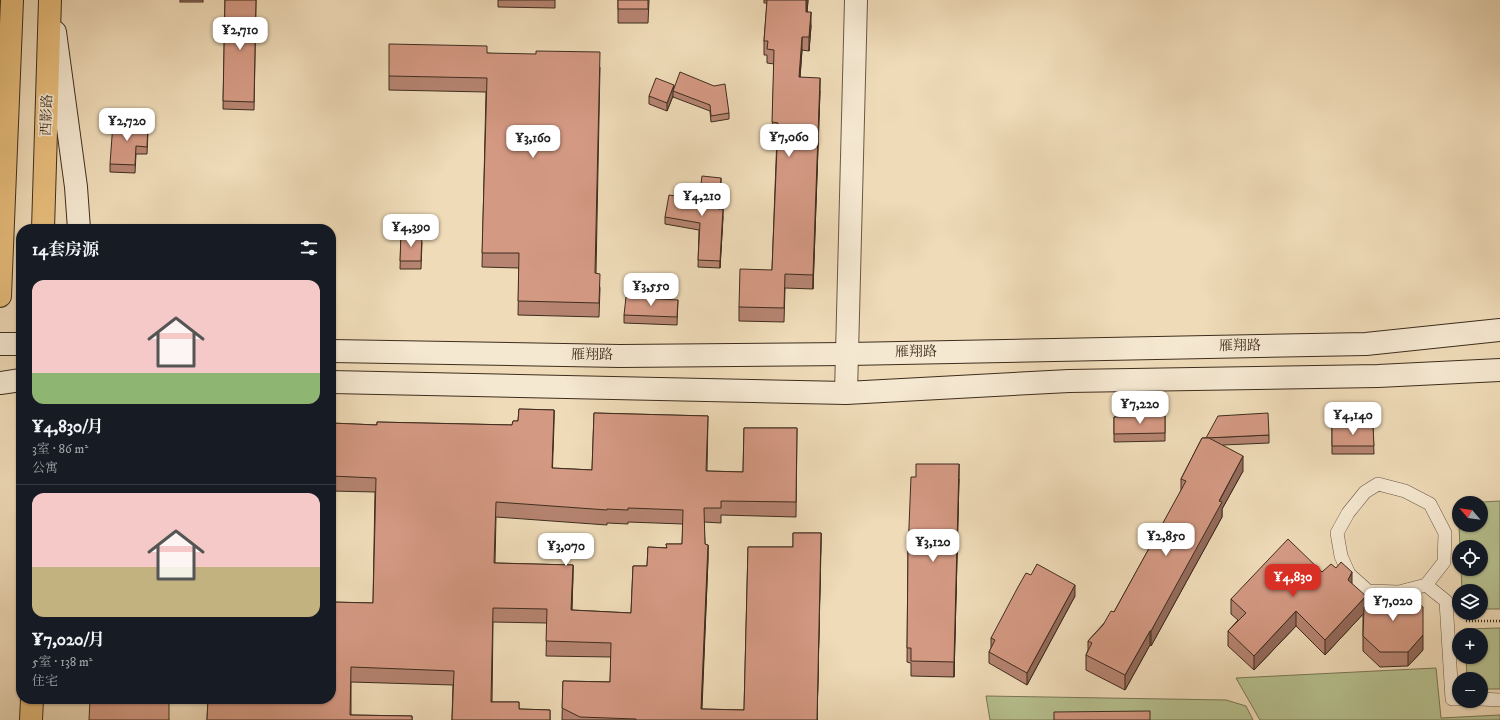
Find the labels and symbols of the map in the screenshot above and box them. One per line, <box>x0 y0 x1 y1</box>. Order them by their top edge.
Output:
pin: ¥2,710 <box>207 17 273 51</box>
street label: 西影路 <box>37 94 57 136</box>
pin: ¥2,720 <box>94 108 160 142</box>
pin: ¥7,060 <box>756 124 822 158</box>
pin: ¥3,160 <box>500 125 566 159</box>
pin: ¥4,210 <box>669 183 735 217</box>
pin: ¥4,390 <box>378 214 444 248</box>
pin: ¥3,550 <box>618 273 684 307</box>
street label: 雁翔路 <box>1219 337 1261 355</box>
street label: 雁翔路 <box>895 343 937 361</box>
street label: 雁翔路 <box>571 346 613 364</box>
pin: ¥7,220 <box>1107 391 1173 425</box>
pin: ¥4,140 <box>1320 402 1386 436</box>
north arrow <box>1452 496 1488 532</box>
pin: ¥2,850 <box>1133 523 1199 557</box>
pin: ¥3,120 <box>900 529 966 563</box>
pin: ¥3,070 <box>533 533 599 567</box>
pin: ¥4,830 <box>1260 564 1326 598</box>
pin: ¥7,020 <box>1360 588 1426 622</box>

